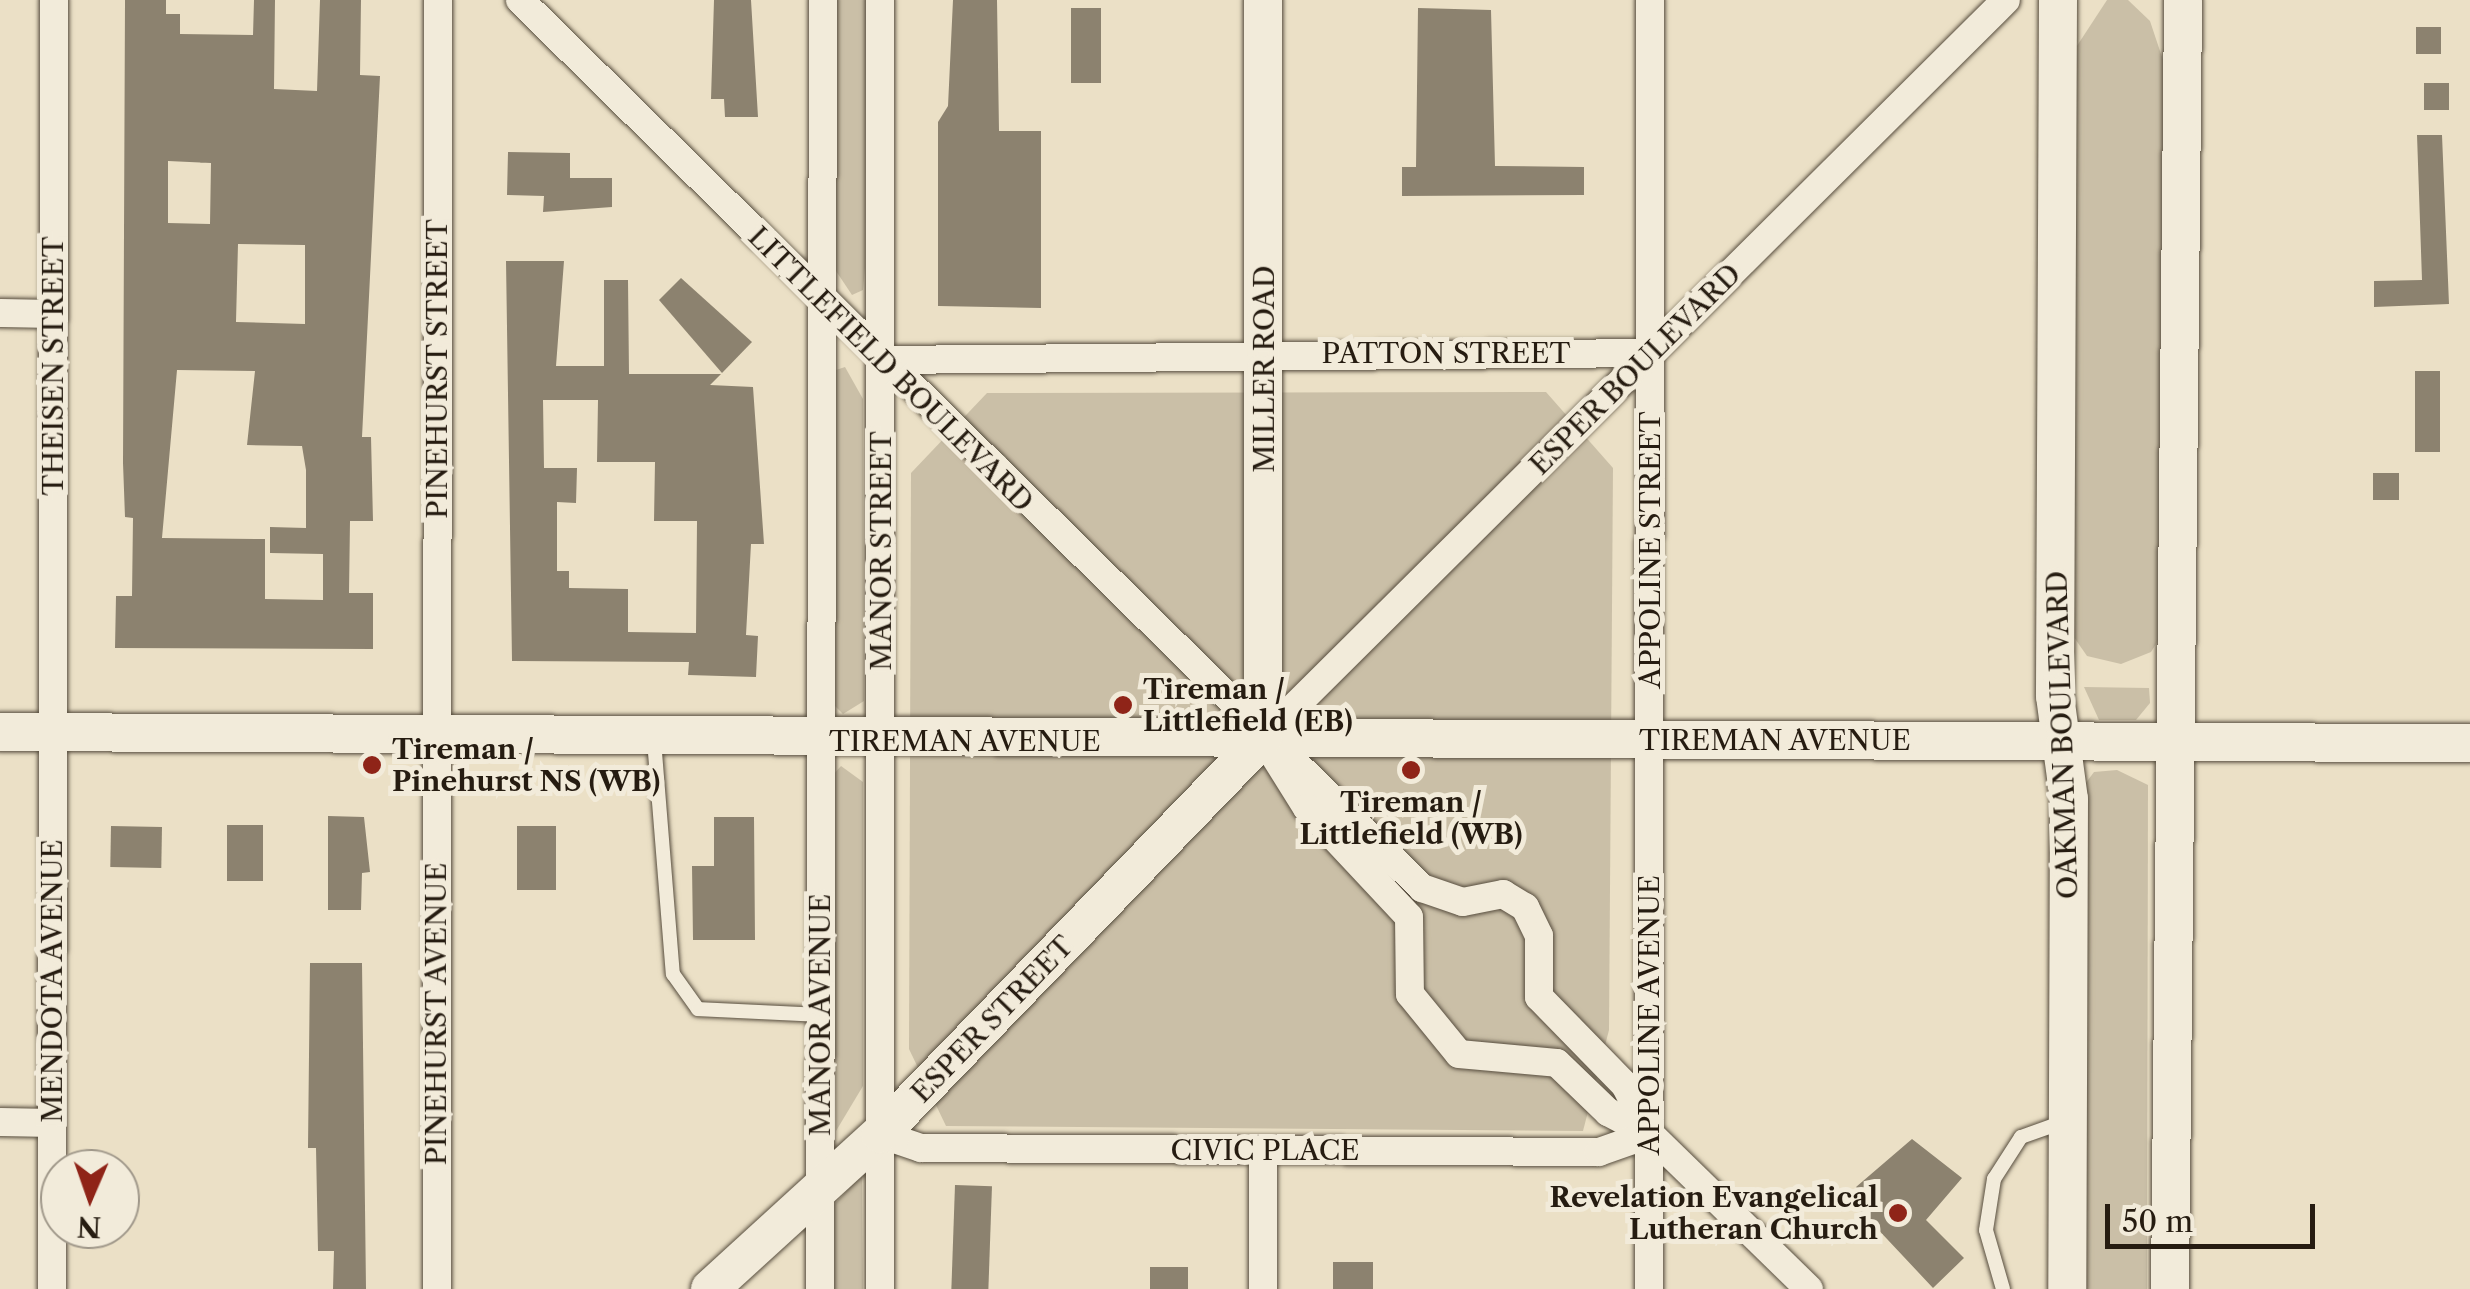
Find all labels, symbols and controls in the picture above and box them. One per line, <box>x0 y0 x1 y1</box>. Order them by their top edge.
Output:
street label: PINEHURST STREET <box>420 219 454 519</box>
street label: LITTLEFIELD BOULEVARD <box>742 220 1040 518</box>
street label: THEISEN STREET <box>36 236 70 496</box>
street label: ESPER BOULEVARD <box>1522 256 1748 482</box>
street label: MILLER ROAD <box>1247 265 1281 473</box>
street label: PATTON STREET <box>1322 336 1570 370</box>
street label: APPOLINE STREET <box>1633 411 1667 689</box>
street label: MANOR STREET <box>864 431 898 671</box>
street label: OAKMAN BOULEVARD <box>2039 570 2085 900</box>
place label: Tireman / Littlefield (EB) <box>1143 672 1353 738</box>
marker: Tireman / Littlefield (EB) <box>1112 694 1134 716</box>
street label: TIREMAN AVENUE <box>1639 723 1911 757</box>
street label: TIREMAN AVENUE <box>829 724 1101 758</box>
place label: Tireman / Pinehurst NS (WB) <box>392 732 660 798</box>
marker: Tireman / Pinehurst NS (WB) <box>361 754 383 776</box>
marker: Tireman / Littlefield (WB) <box>1400 759 1422 781</box>
place label: Tireman / Littlefield (WB) <box>1299 785 1523 851</box>
street label: MENDOTA AVENUE <box>35 838 69 1124</box>
street label: PINEHURST AVENUE <box>419 862 453 1166</box>
street label: APPOLINE AVENUE <box>1632 874 1666 1156</box>
street label: MANOR AVENUE <box>803 893 837 1137</box>
street label: ESPER STREET <box>904 928 1080 1110</box>
street label: CIVIC PLACE <box>1170 1133 1360 1167</box>
north arrow <box>40 1149 140 1249</box>
place label: Revelation Evangelical Lutheran Church <box>1550 1180 1878 1246</box>
scale bar <box>2110 1184 2320 1246</box>
marker: Revelation Evangelical Lutheran Church <box>1887 1202 1909 1224</box>
text: 50 m <box>2122 1203 2193 1240</box>
text: N <box>76 1210 102 1244</box>

